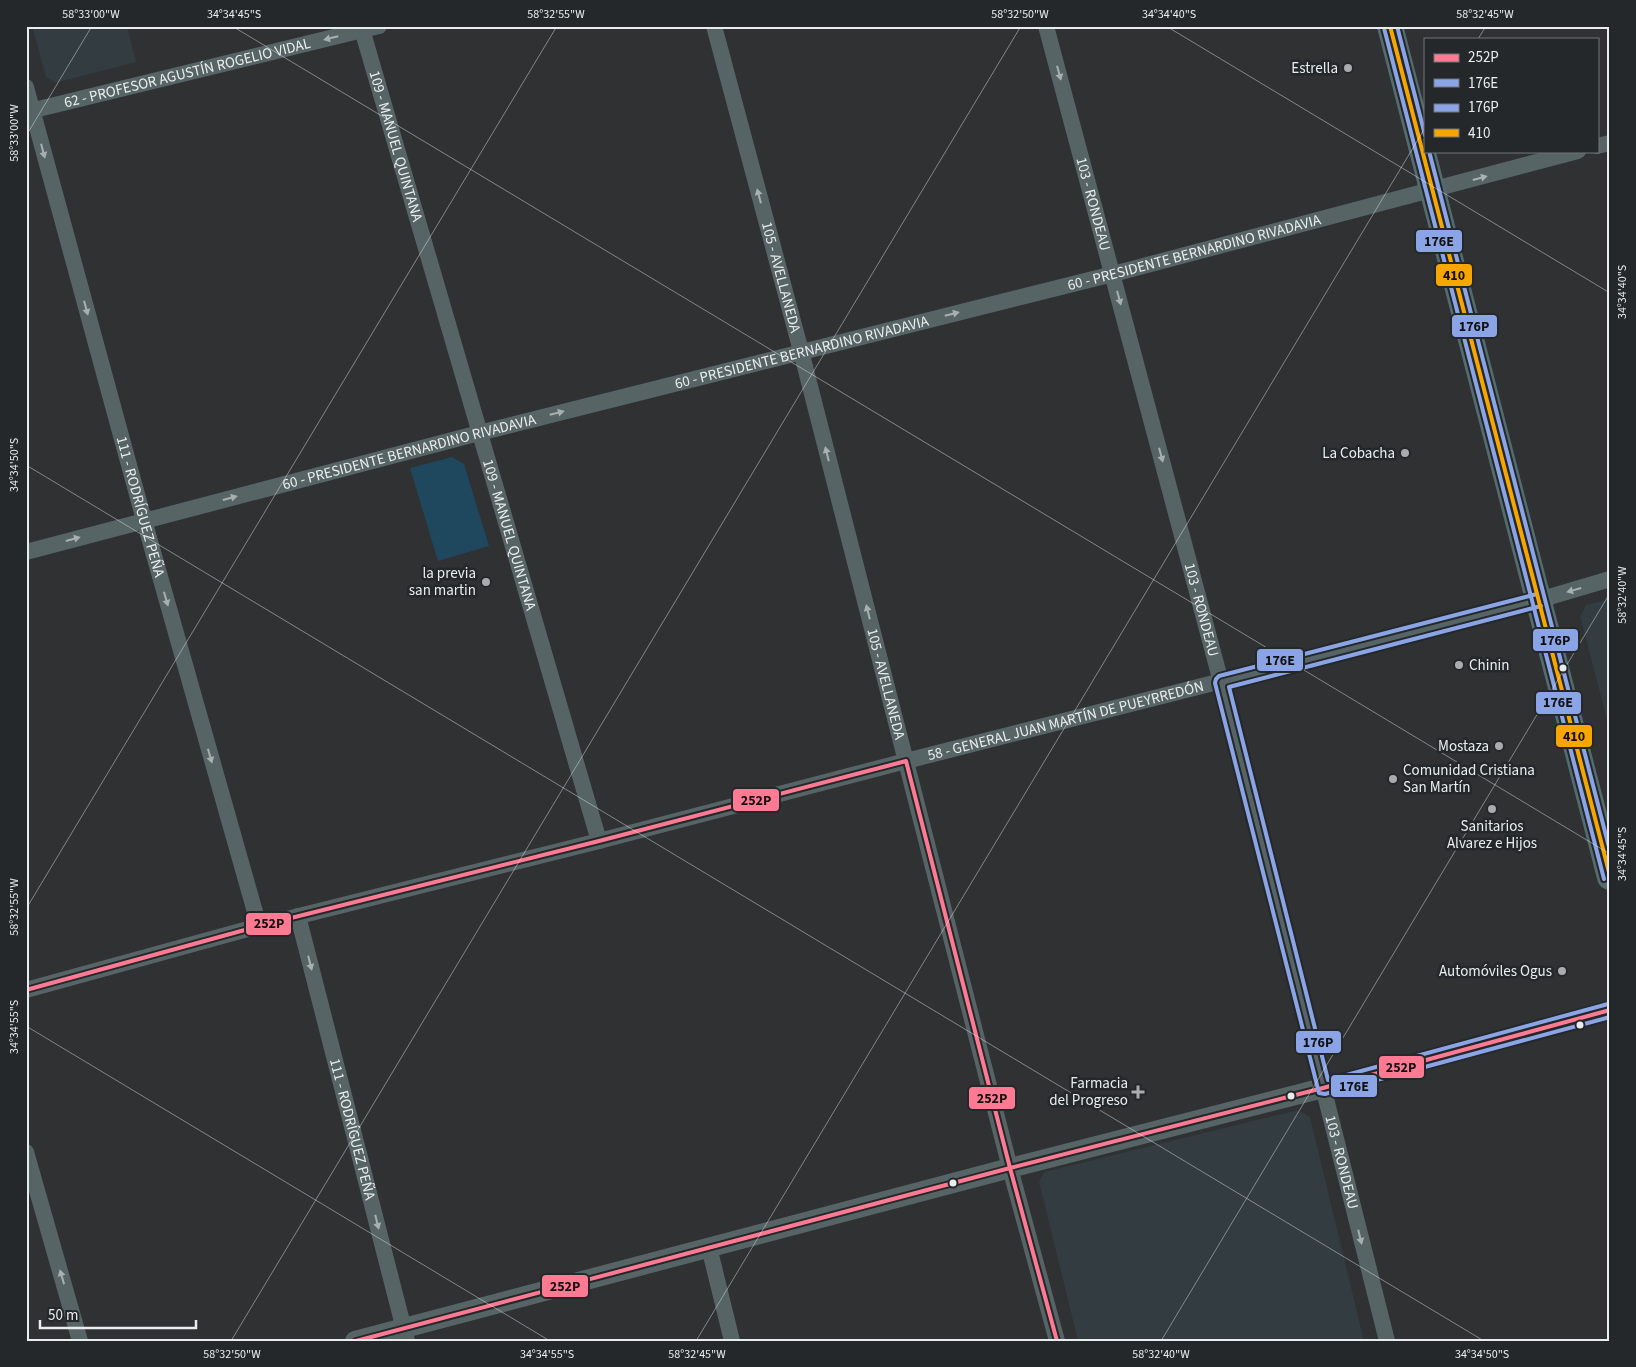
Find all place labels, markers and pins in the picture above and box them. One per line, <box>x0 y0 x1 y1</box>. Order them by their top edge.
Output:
place label: Estrella <box>1291 58 1338 79</box>
marker: Estrella <box>1342 62 1354 74</box>
place label: La Cobacha <box>1322 443 1395 464</box>
marker: La Cobacha <box>1399 447 1411 459</box>
place label: la previa san martin <box>409 563 476 601</box>
marker: la previa san martin <box>480 576 492 588</box>
place label: Chinin <box>1469 655 1510 676</box>
marker: Chinin <box>1453 659 1465 671</box>
unlabelled marker <box>1558 663 1568 673</box>
place label: Mostaza <box>1438 736 1489 757</box>
marker: Mostaza <box>1493 740 1505 752</box>
place label: Comunidad Cristiana San Martín <box>1403 760 1535 798</box>
marker: Comunidad Cristiana San Martín <box>1387 773 1399 785</box>
marker: Sanitarios Alvarez e Hijos <box>1486 803 1498 815</box>
place label: Sanitarios Alvarez e Hijos <box>1447 816 1537 854</box>
place label: Automóviles Ogus <box>1439 961 1552 982</box>
marker: Automóviles Ogus <box>1556 965 1568 977</box>
unlabelled marker <box>1575 1020 1585 1030</box>
place label: Farmacia del Progreso <box>1049 1073 1128 1111</box>
marker: Farmacia del Progreso <box>1132 1086 1144 1098</box>
unlabelled marker <box>1286 1091 1296 1101</box>
unlabelled marker <box>948 1178 958 1188</box>

